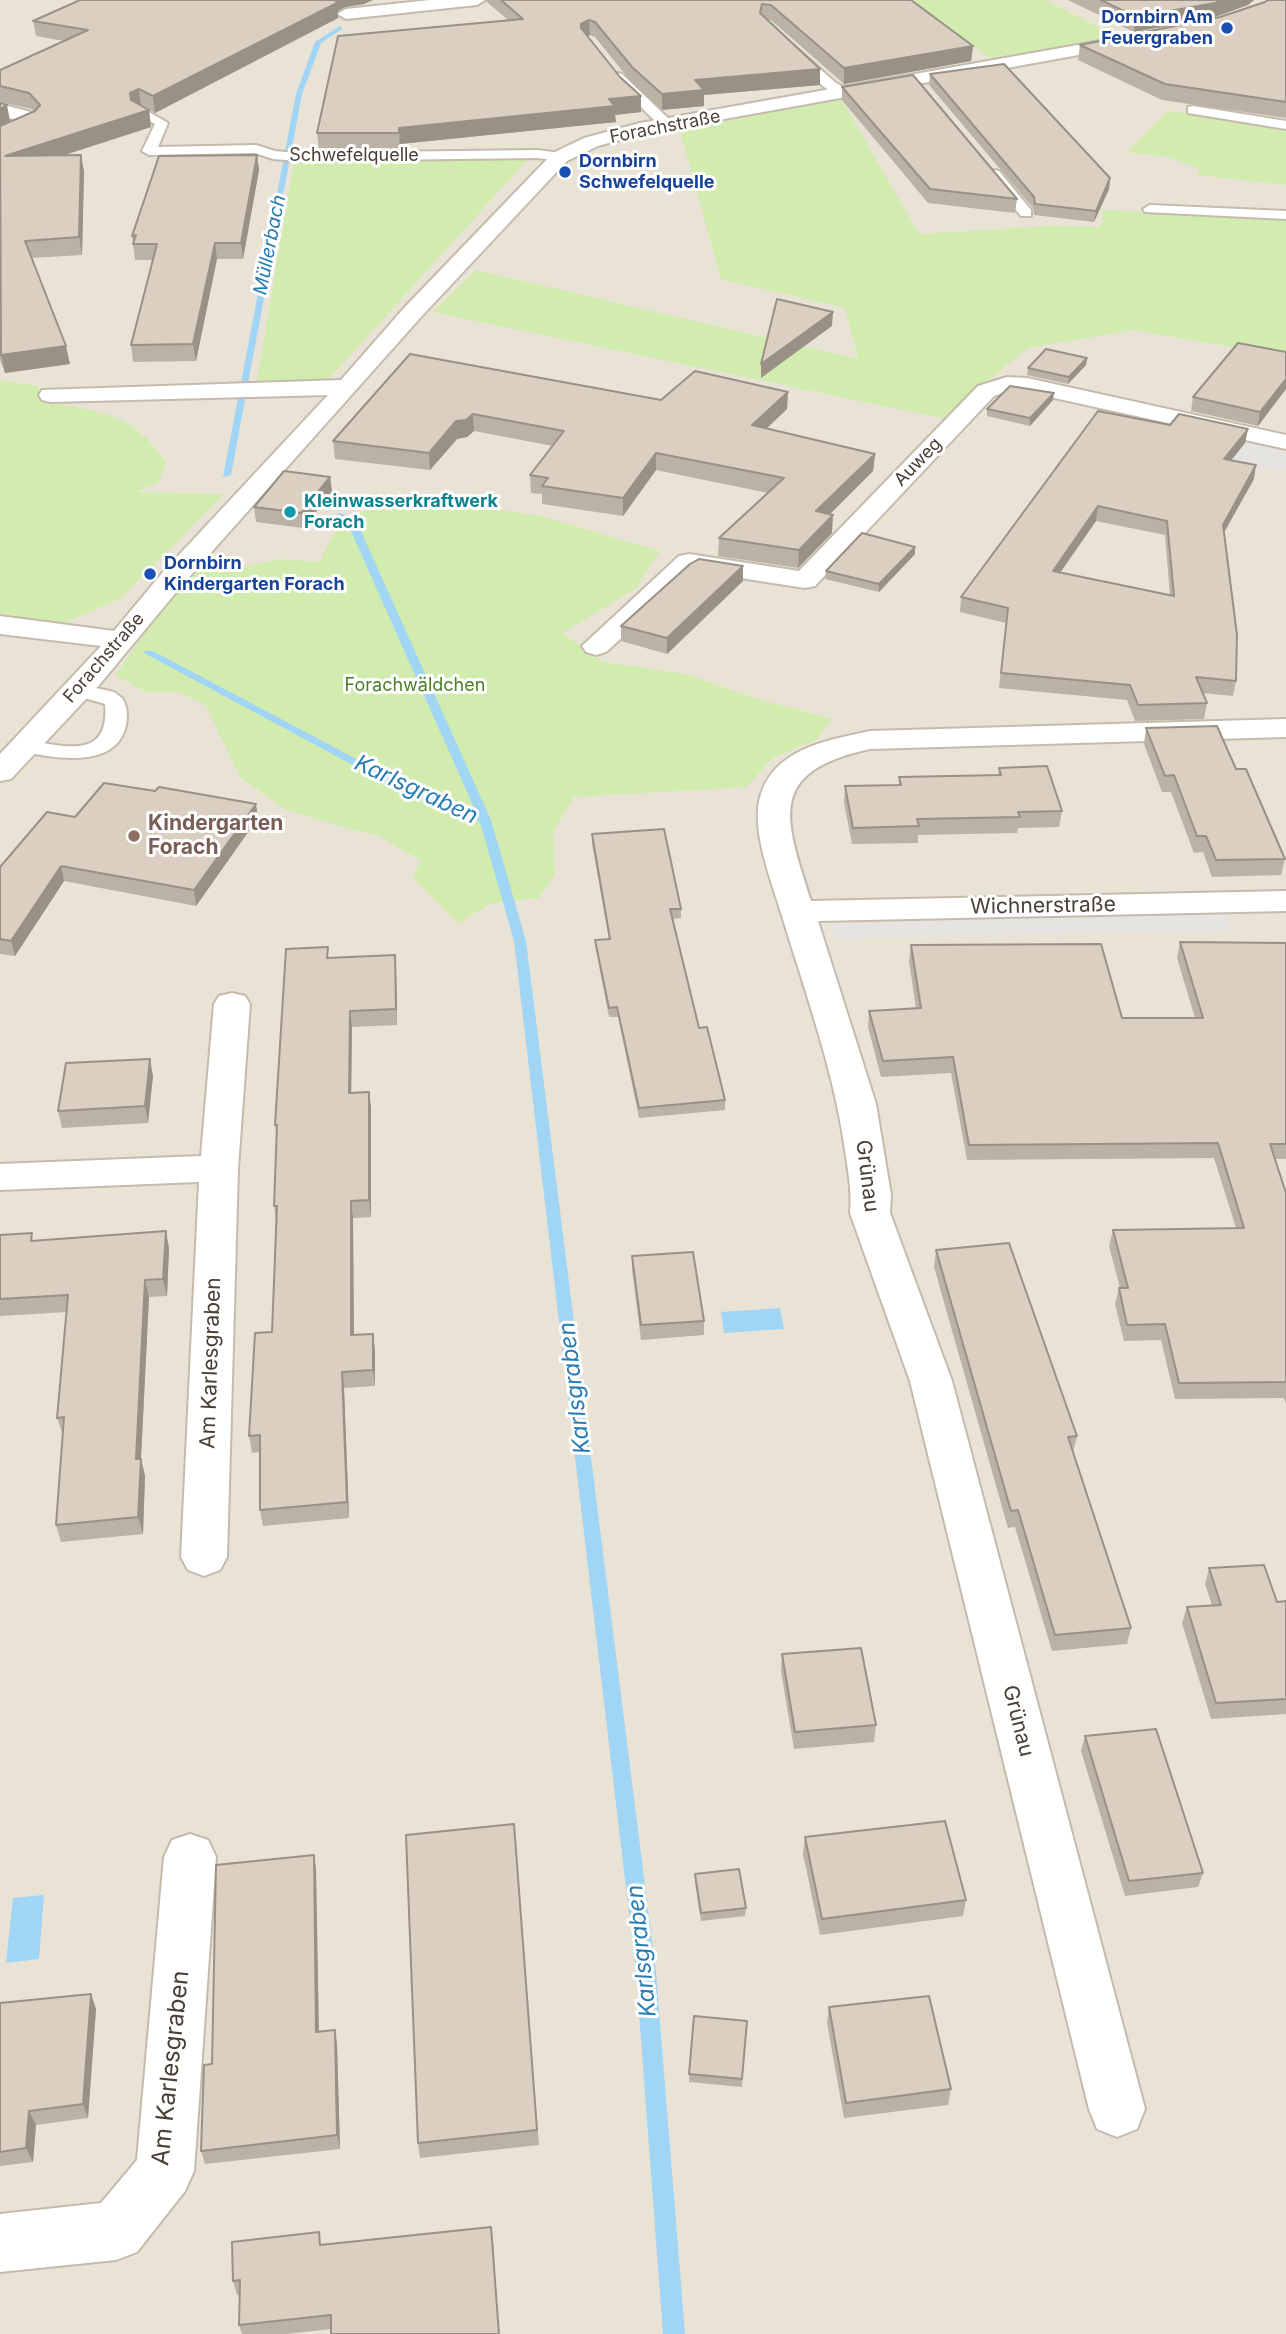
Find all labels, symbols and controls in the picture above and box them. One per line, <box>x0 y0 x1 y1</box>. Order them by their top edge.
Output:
place label: Dornbirn Am Feuergraben <box>1101 7 1213 50</box>
marker: Dornbirn Am Feuergraben <box>1219 20 1235 36</box>
street label: Forachstraße <box>608 106 722 148</box>
street label: Schwefelquelle <box>289 145 419 167</box>
place label: Dornbirn Schwefelquelle <box>579 151 714 194</box>
marker: Dornbirn Schwefelquelle <box>557 164 573 180</box>
water label: Müllerbach <box>249 193 291 297</box>
street label: Auweg <box>890 433 946 491</box>
place label: Kleinwasserkraftwerk Forach <box>304 491 498 534</box>
marker: Kleinwasserkraftwerk Forach <box>282 504 298 520</box>
place label: Dornbirn Kindergarten Forach <box>164 553 345 596</box>
marker: Dornbirn Kindergarten Forach <box>142 566 158 582</box>
street label: Forachstraße <box>59 609 149 707</box>
park label: Forachwäldchen <box>345 675 485 697</box>
water label: Karlsgraben <box>350 749 482 831</box>
place label: Kindergarten Forach <box>148 811 283 861</box>
marker: Kindergarten Forach <box>126 828 142 844</box>
street label: Wichnerstraße <box>970 892 1116 920</box>
street label: Grünau <box>850 1138 884 1214</box>
street label: Am Karlesgraben <box>195 1277 227 1449</box>
water label: Karlsgraben <box>553 1320 597 1456</box>
street label: Grünau <box>997 1683 1039 1759</box>
water label: Karlsgraben <box>621 1884 663 2018</box>
street label: Am Karlesgraben <box>146 1969 196 2167</box>

